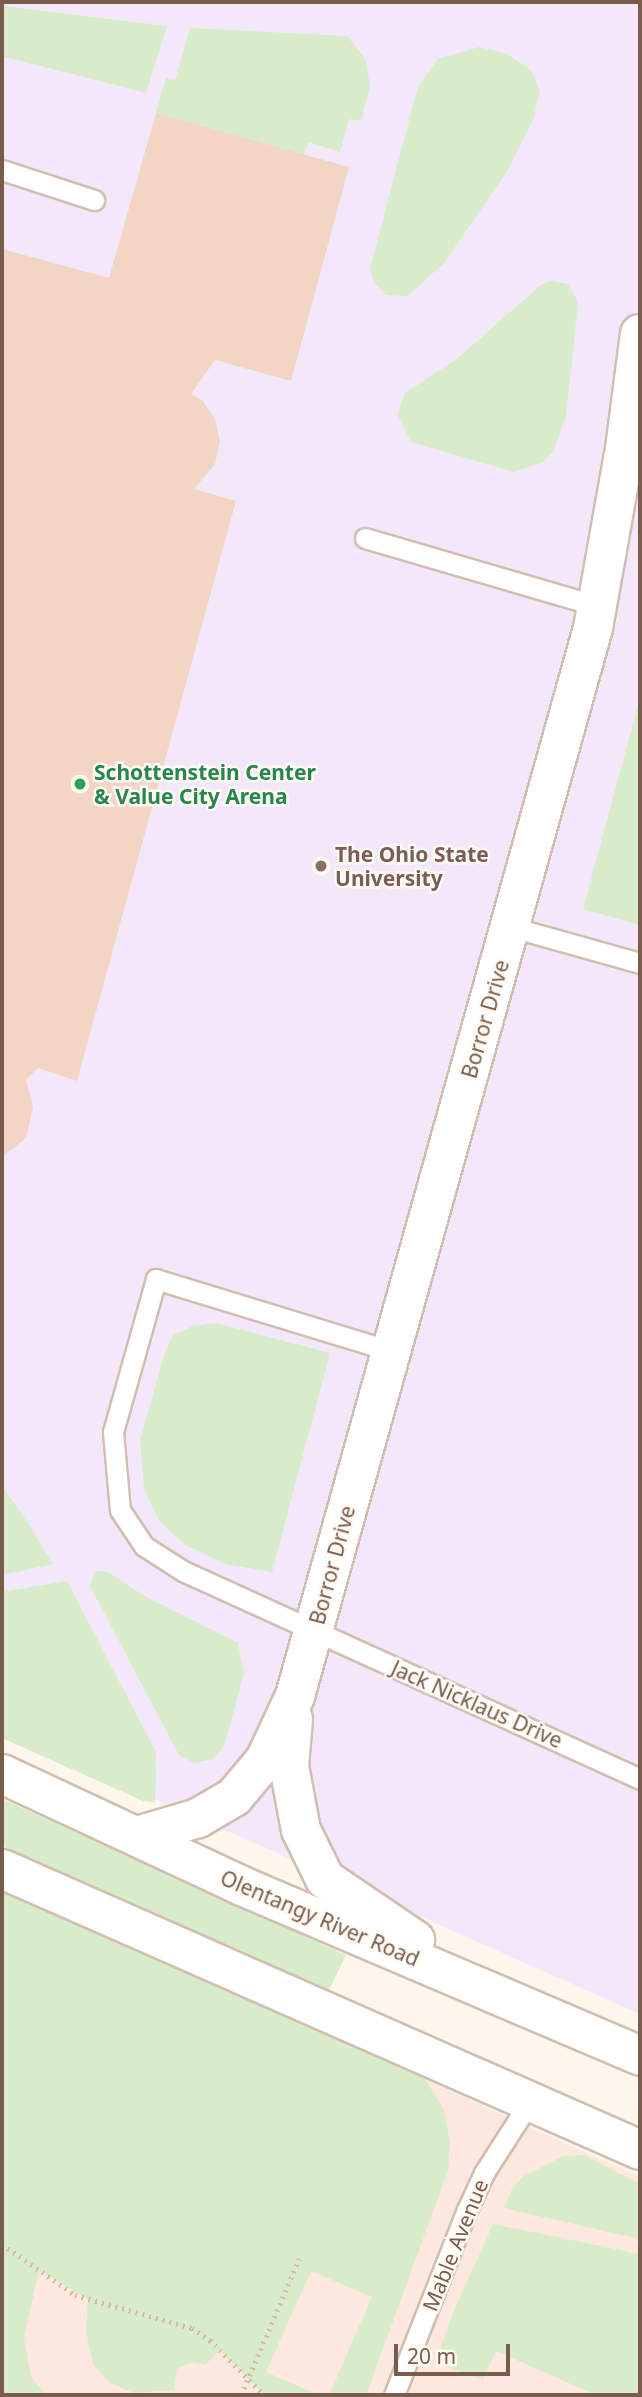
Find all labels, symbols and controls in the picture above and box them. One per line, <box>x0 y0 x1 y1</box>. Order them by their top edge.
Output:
place label: Schottenstein Center & Value City Arena <box>94 759 316 809</box>
marker: Schottenstein Center & Value City Arena <box>72 776 88 792</box>
place label: The Ohio State University <box>335 841 489 891</box>
marker: The Ohio State University <box>313 858 329 874</box>
street label: Borror Drive <box>456 957 514 1081</box>
street label: Borror Drive <box>304 1503 360 1627</box>
street label: Jack Nicklaus Drive <box>388 1655 566 1753</box>
street label: Olentangy River Road <box>217 1865 423 1971</box>
street label: Mable Avenue <box>417 2175 493 2315</box>
scale bar <box>397 2330 512 2374</box>
text: 20 m <box>407 2342 456 2370</box>

